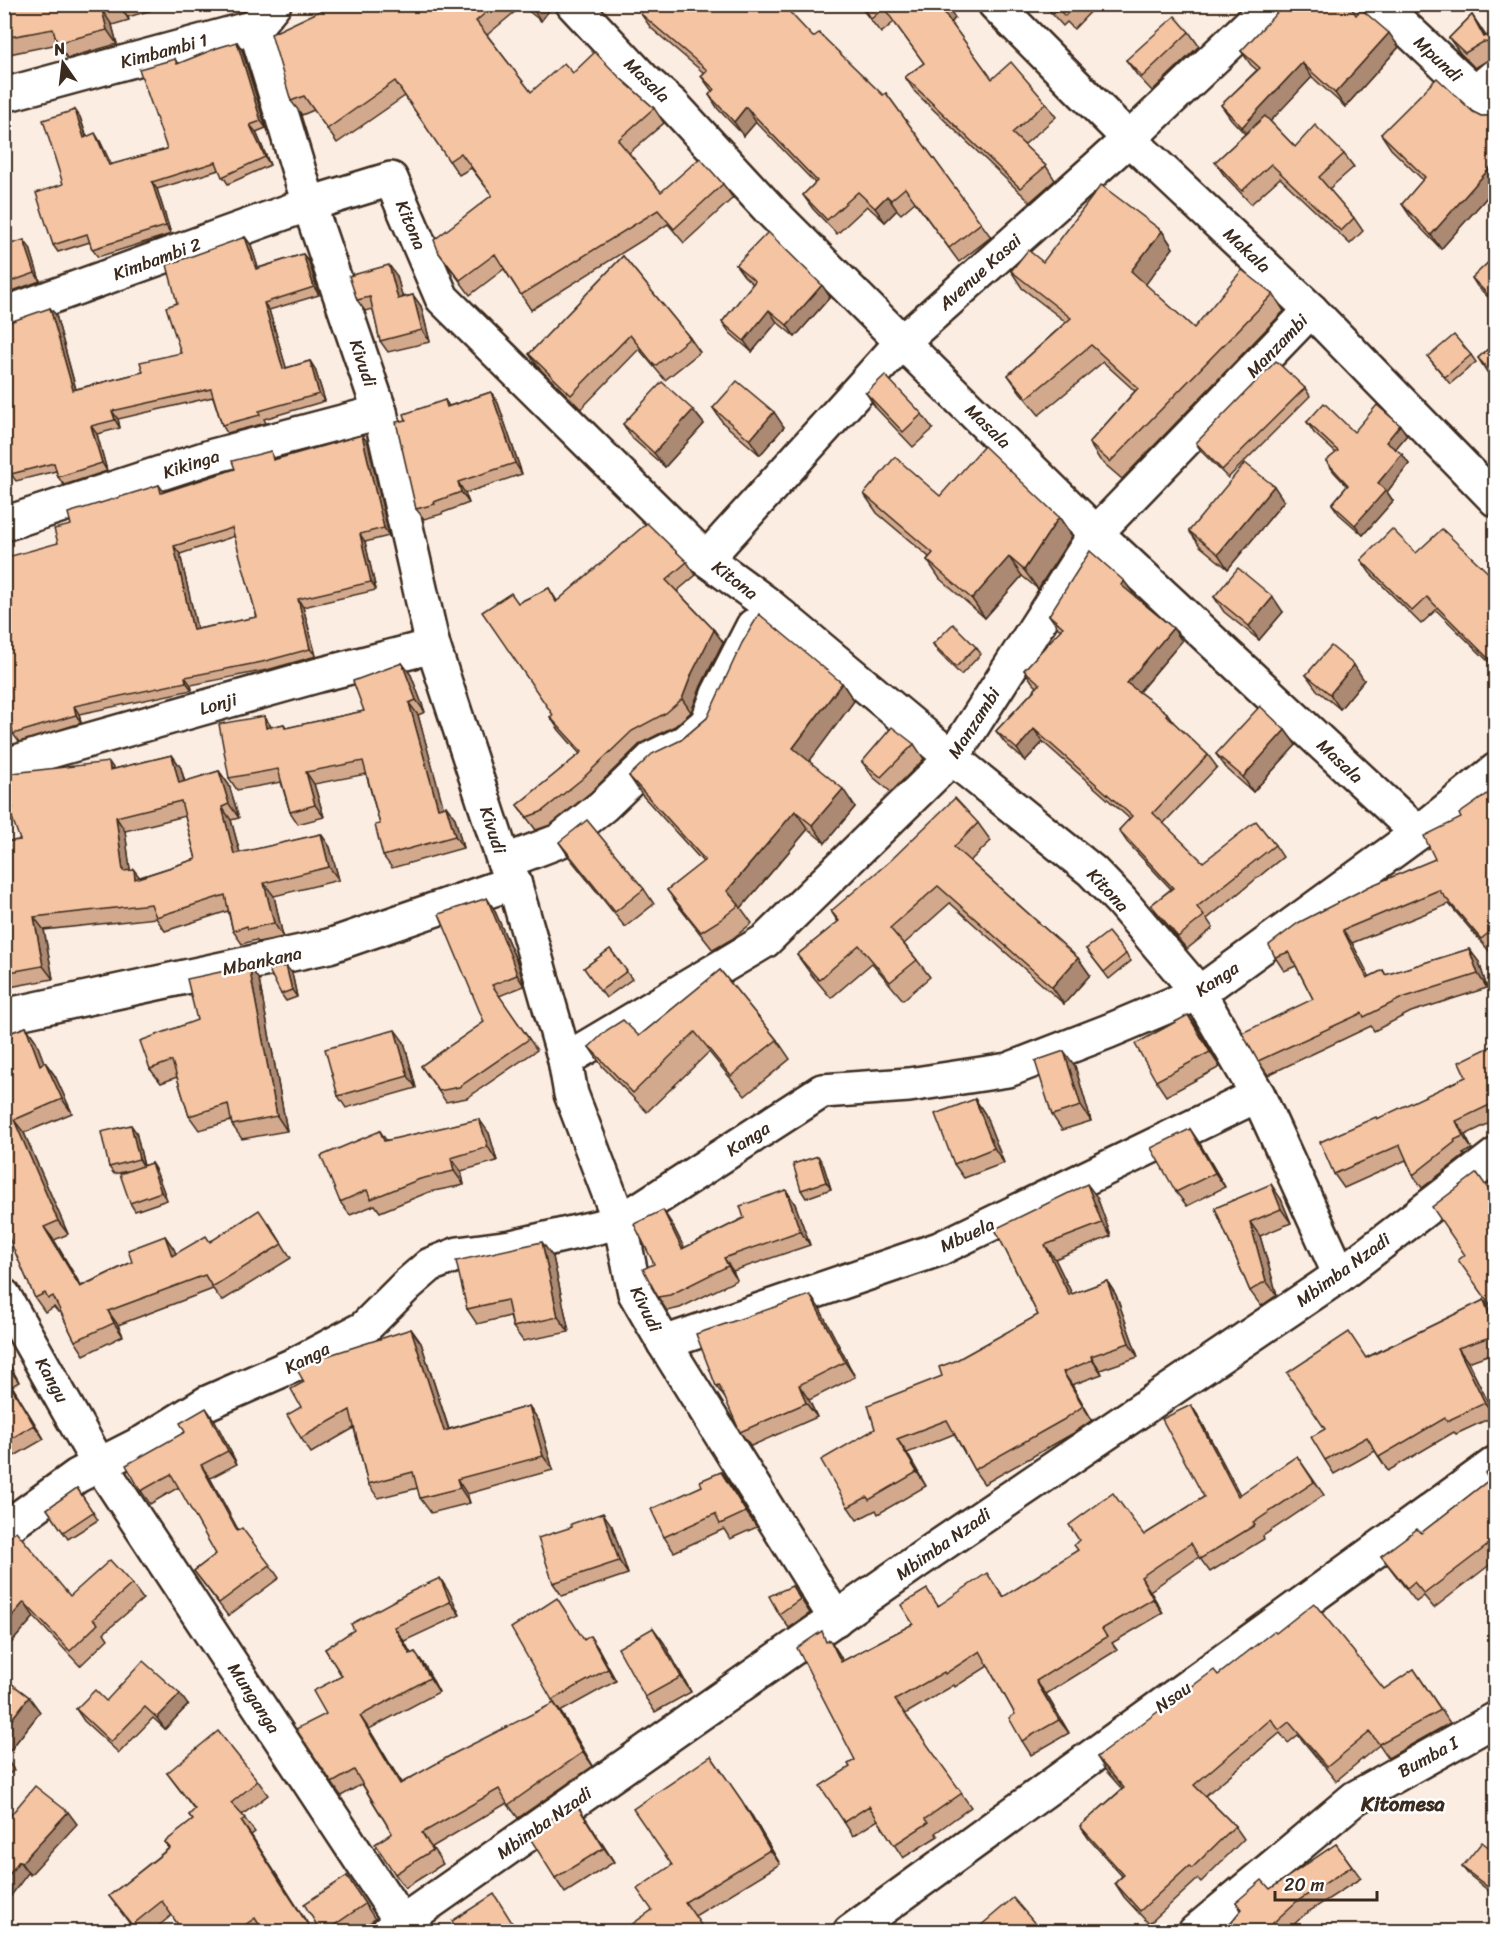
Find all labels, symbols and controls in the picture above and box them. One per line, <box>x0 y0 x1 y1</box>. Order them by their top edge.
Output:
street label: Kimbambi 1 <box>117 24 212 78</box>
street label: Mpundi <box>1406 28 1471 91</box>
north arrow <box>33 33 93 93</box>
text: N <box>50 33 69 65</box>
street label: Masala <box>616 49 678 111</box>
street label: Kitona <box>386 195 436 255</box>
street label: Makala <box>1215 219 1279 281</box>
street label: Avenue Kasai <box>930 225 1030 319</box>
street label: Kimbambi 2 <box>108 228 206 290</box>
street label: Manzambi <box>1238 305 1317 386</box>
street label: Kivudi <box>340 335 386 392</box>
street label: Masala <box>957 395 1019 457</box>
street label: Kikinga <box>158 440 224 488</box>
street label: Kitona <box>705 552 765 608</box>
street label: Manzambi <box>939 680 1010 765</box>
street label: Lonji <box>195 683 242 725</box>
street label: Masala <box>1309 730 1371 792</box>
street label: Kivudi <box>470 802 516 859</box>
street label: Kitona <box>1079 860 1137 920</box>
street label: Mbankana <box>219 937 305 985</box>
street label: Kanga <box>1188 952 1247 1006</box>
street label: Kanga <box>719 1112 778 1165</box>
street label: Mbuela <box>934 1208 1000 1262</box>
street label: Mbimba Nzadi <box>1289 1224 1398 1316</box>
street label: Kivudi <box>621 1280 671 1339</box>
street label: Kanga <box>278 1332 336 1383</box>
street label: Kangu <box>26 1351 78 1409</box>
street label: Mbimba Nzadi <box>888 1498 999 1589</box>
street label: Munganga <box>219 1656 289 1740</box>
street label: Nsau <box>1148 1672 1199 1722</box>
street label: Bumba I <box>1392 1726 1466 1787</box>
street label: Mbimba Nzadi <box>489 1777 600 1868</box>
district label: Kitomesa <box>1360 1785 1445 1823</box>
scale bar <box>1275 1864 1377 1902</box>
text: 20 m <box>1284 1869 1324 1901</box>

